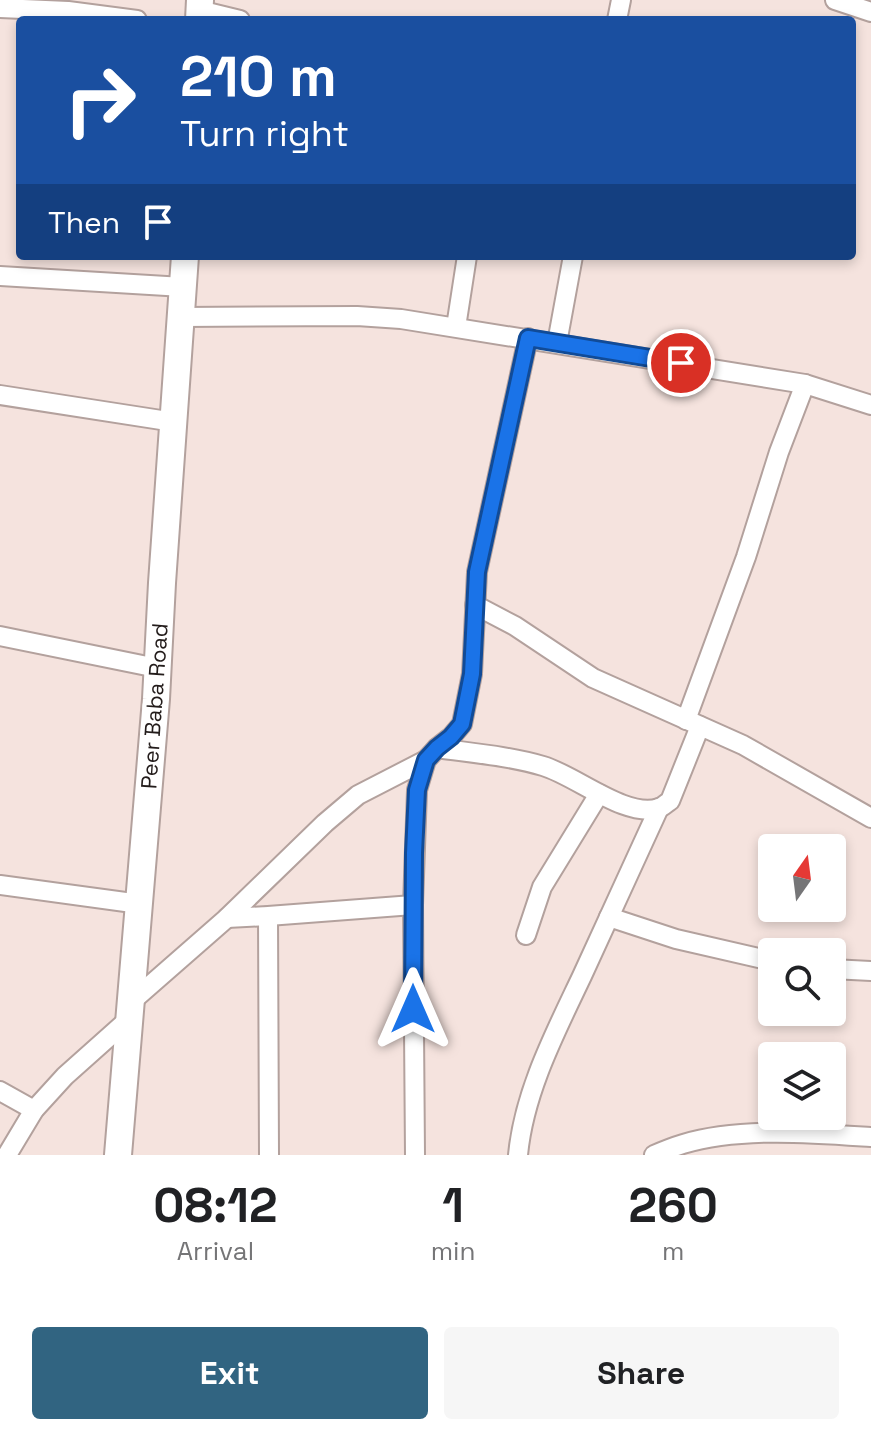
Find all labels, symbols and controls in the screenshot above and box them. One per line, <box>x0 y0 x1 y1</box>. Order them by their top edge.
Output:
text: 210 m <box>180 41 337 112</box>
icon: right <box>48 48 152 152</box>
text: Turn right <box>180 111 349 157</box>
icon: arrive <box>136 200 180 244</box>
text: Then <box>48 203 120 242</box>
pin <box>647 329 715 397</box>
icon: arrive <box>659 341 703 385</box>
street label: Peer Baba Road <box>134 622 174 790</box>
north arrow <box>758 834 846 922</box>
map controls <box>758 834 846 1130</box>
button: search <box>758 938 846 1026</box>
position arrow <box>371 967 455 1051</box>
button: layers <box>758 1042 846 1130</box>
text: 08:12 <box>153 1175 278 1236</box>
text: 1 <box>442 1175 464 1236</box>
text: 260 <box>629 1175 718 1236</box>
text: Arrival <box>177 1234 254 1268</box>
text: min <box>431 1234 475 1268</box>
text: m <box>662 1234 684 1268</box>
button: Exit <box>32 1327 428 1419</box>
button: Share <box>444 1327 839 1419</box>

